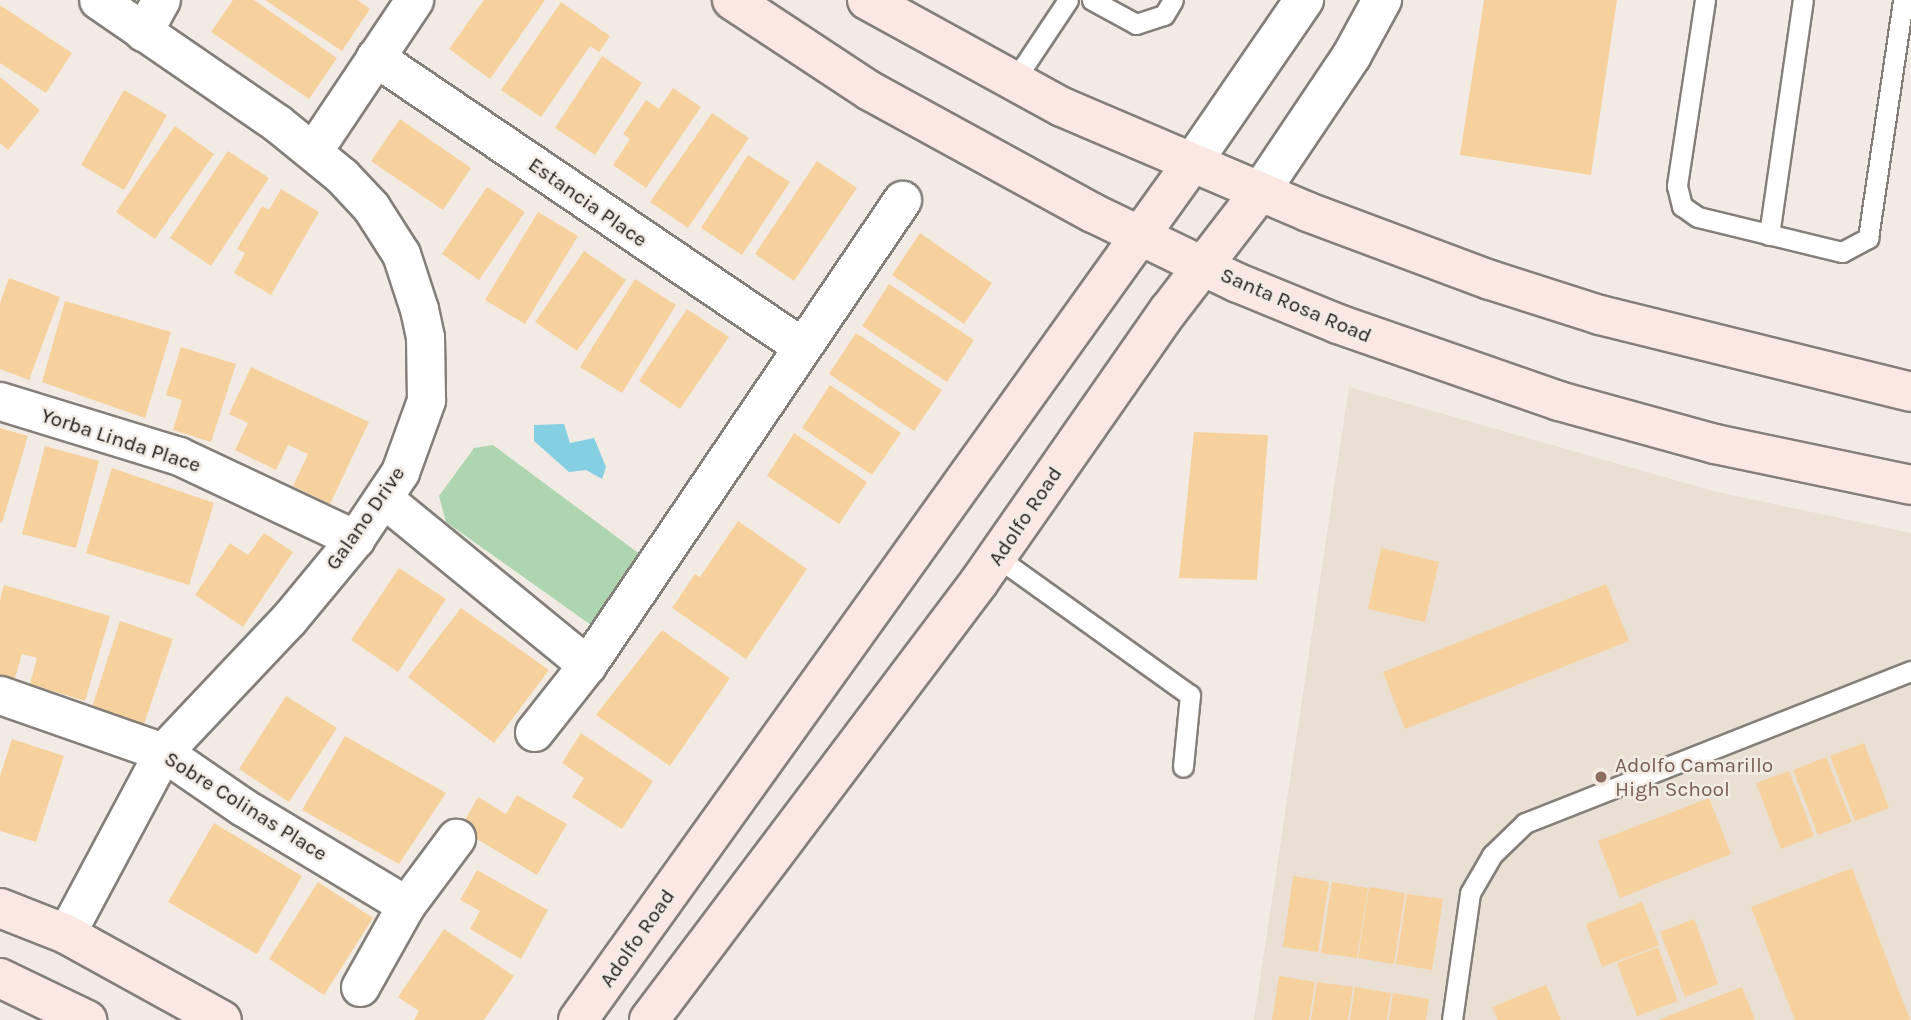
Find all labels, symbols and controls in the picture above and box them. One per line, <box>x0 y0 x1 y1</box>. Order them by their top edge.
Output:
street label: Estancia Place <box>524 152 652 252</box>
street label: Santa Rosa Road <box>1217 262 1375 348</box>
street label: Yorba Linda Place <box>38 402 204 478</box>
street label: Galano Drive <box>320 461 410 575</box>
street label: Adolfo Road <box>983 462 1067 570</box>
street label: Sobre Colinas Place <box>160 746 332 866</box>
place label: Adolfo Camarillo High School <box>1615 752 1773 802</box>
marker: Adolfo Camarillo High School <box>1593 769 1609 785</box>
street label: Adolfo Road <box>594 884 680 992</box>

